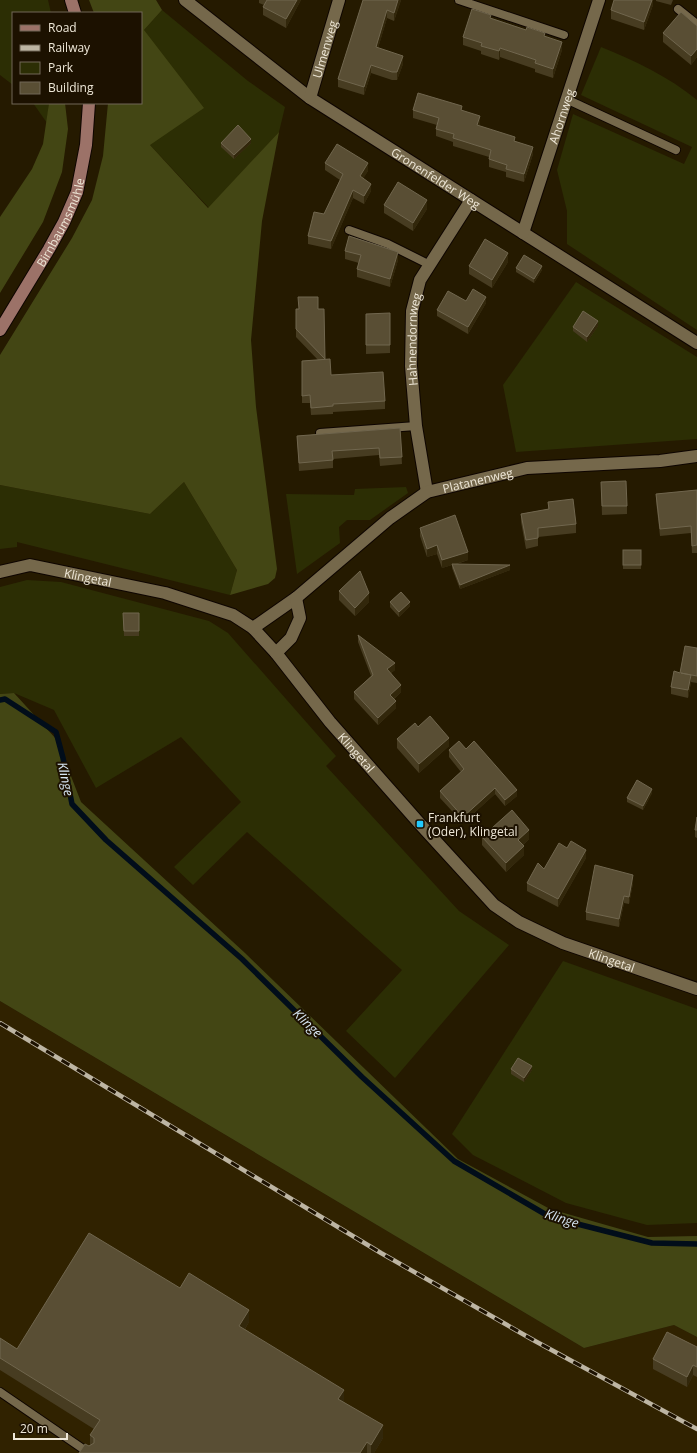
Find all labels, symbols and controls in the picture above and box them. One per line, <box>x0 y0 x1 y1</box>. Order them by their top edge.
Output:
legend <box>12 12 142 104</box>
street label: Ulmenweg <box>308 18 341 80</box>
text: Road <box>48 19 77 36</box>
text: Railway <box>48 39 91 56</box>
text: Park <box>48 59 74 76</box>
text: Building <box>48 79 94 96</box>
street label: Ahornweg <box>544 86 578 146</box>
street label: Gronenfelder Weg <box>388 143 484 213</box>
street label: Birnbaumsmühle <box>32 176 88 270</box>
street label: Hahnendornweg <box>402 290 425 387</box>
street label: Platanenweg <box>441 463 515 497</box>
street label: Klingetal <box>63 564 113 590</box>
street label: Klingetal <box>334 729 379 776</box>
water label: Klinge <box>54 760 79 798</box>
place label: Frankfurt (Oder), Klingetal <box>428 809 518 840</box>
marker: Frankfurt (Oder), Klingetal <box>415 819 425 829</box>
street label: Klingetal <box>586 944 637 976</box>
water label: Klinge <box>289 1005 327 1042</box>
water label: Klinge <box>543 1204 582 1232</box>
scale bar <box>14 1415 67 1441</box>
text: 20 m <box>20 1420 48 1437</box>

